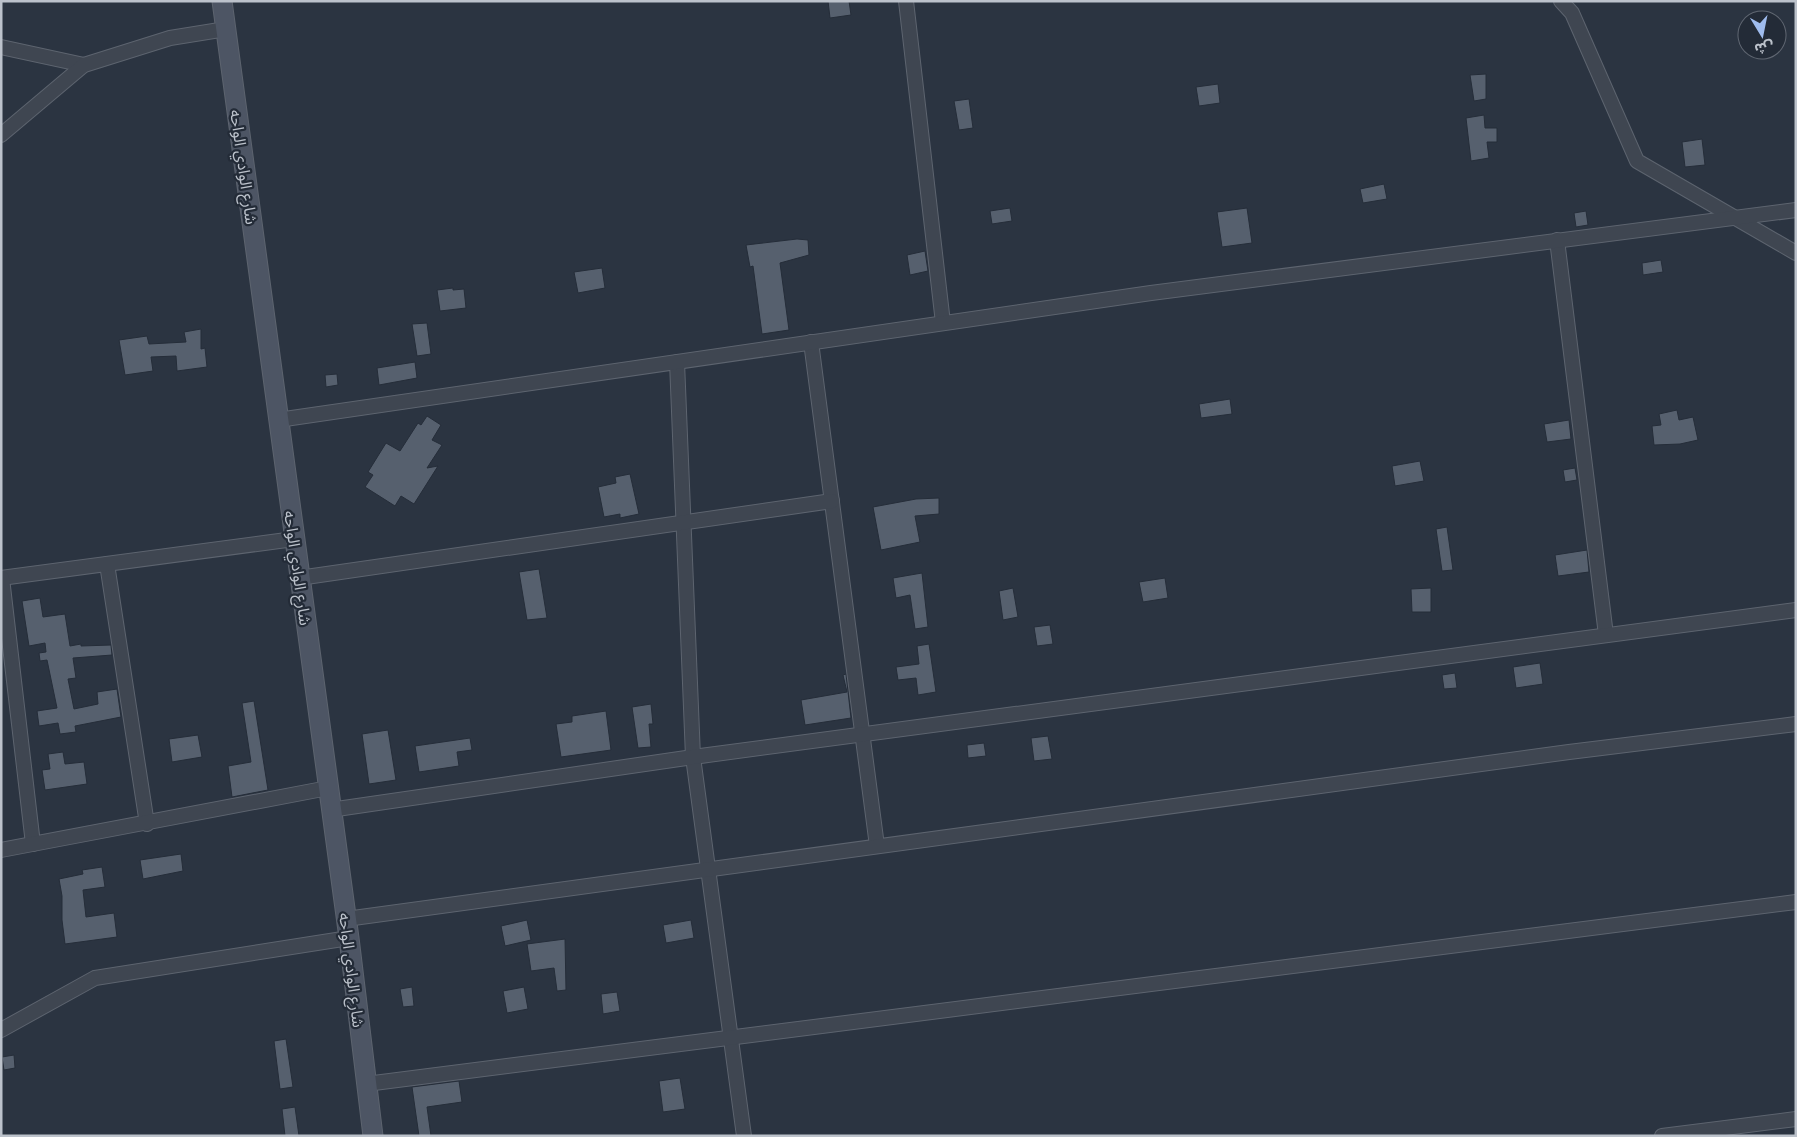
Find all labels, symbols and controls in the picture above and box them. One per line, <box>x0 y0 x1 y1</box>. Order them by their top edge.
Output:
north arrow <box>1737 10 1787 60</box>
text: ش <box>1753 37 1775 58</box>
street label: شارع الوادي الواحه <box>223 108 262 226</box>
street label: شارع الوادي الواحه <box>277 509 316 627</box>
street label: شارع الوادي الواحه <box>332 911 369 1029</box>

